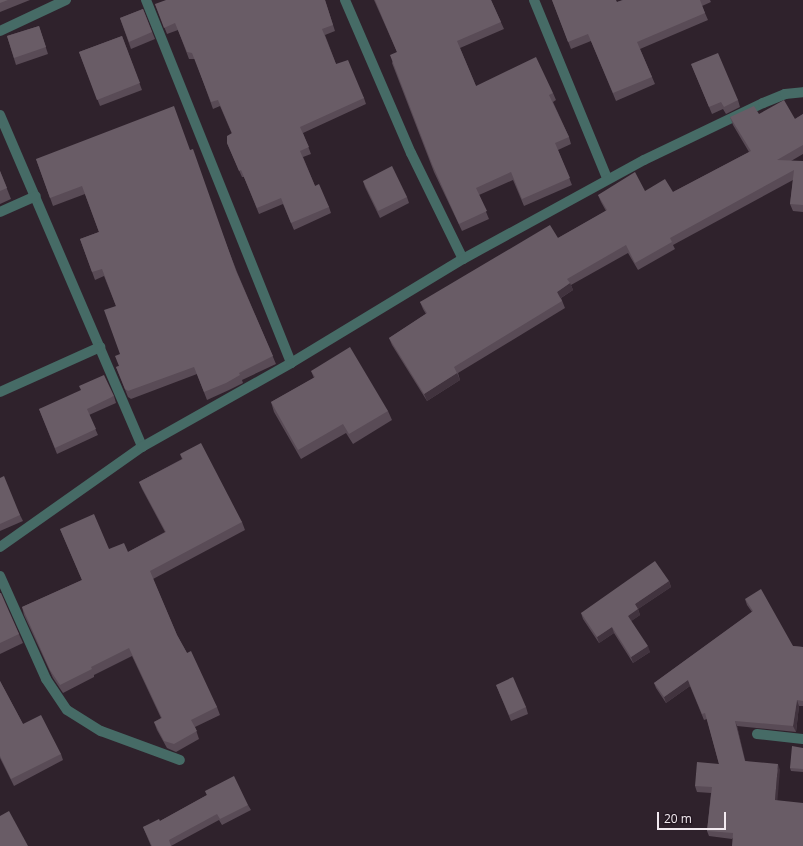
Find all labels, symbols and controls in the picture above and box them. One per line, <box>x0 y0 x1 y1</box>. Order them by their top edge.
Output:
scale bar <box>659 804 728 830</box>
text: 20 m <box>664 810 692 827</box>

